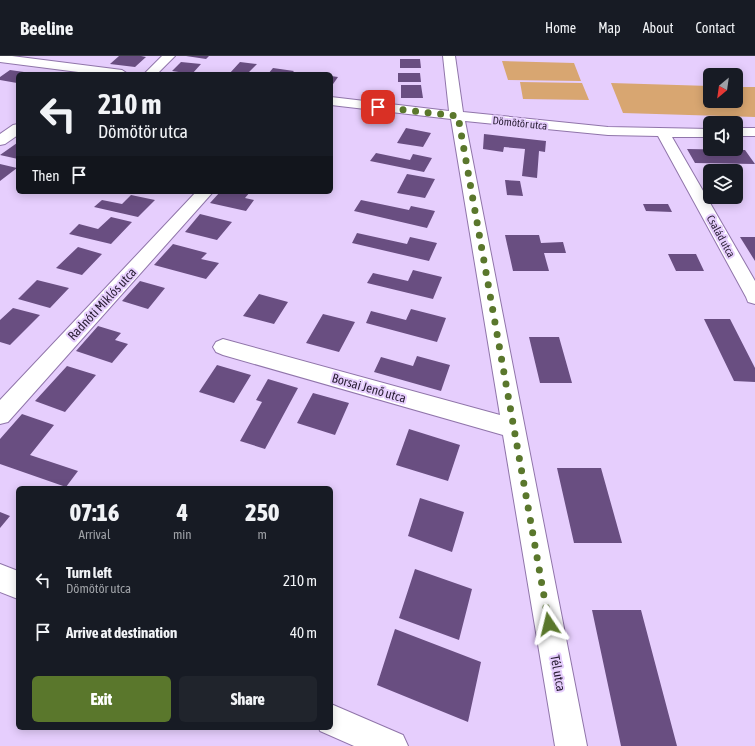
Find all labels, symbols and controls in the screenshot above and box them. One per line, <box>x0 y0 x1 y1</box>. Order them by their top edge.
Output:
text: Beeline <box>20 17 73 39</box>
text: Home <box>545 20 576 36</box>
text: Map <box>598 20 621 36</box>
text: About <box>643 20 674 36</box>
text: Contact <box>696 20 735 36</box>
north arrow <box>703 68 743 108</box>
map controls <box>703 68 743 204</box>
icon: left <box>32 88 84 140</box>
text: 210 m <box>98 88 161 120</box>
pin <box>361 90 395 124</box>
icon: arrive <box>367 96 389 118</box>
street label: Dömötör utca <box>492 114 548 132</box>
button: sound <box>703 116 743 156</box>
text: Dömötör utca <box>98 121 188 142</box>
icon: arrive <box>68 164 90 186</box>
button: layers <box>703 164 743 204</box>
text: Then <box>32 167 60 184</box>
street label: Család utca <box>705 213 737 259</box>
street label: Radnóti Miklós utca <box>65 265 139 343</box>
street label: Borsai Jenő utca <box>330 370 408 406</box>
text: 07:16 <box>70 499 119 526</box>
text: 4 <box>177 499 188 526</box>
text: 250 <box>245 499 279 526</box>
text: Arrival <box>79 527 110 542</box>
text: min <box>173 527 192 542</box>
text: m <box>258 527 267 542</box>
text: Turn left <box>66 564 112 581</box>
icon: left <box>32 569 54 591</box>
text: 210 m <box>283 572 317 589</box>
text: Dömötör utca <box>66 581 131 596</box>
position arrow <box>528 603 570 645</box>
icon: arrive <box>32 621 54 643</box>
text: Arrive at destination <box>66 624 177 641</box>
text: 40 m <box>290 624 317 641</box>
street label: Tél utca <box>547 654 569 692</box>
button: Exit <box>32 676 171 722</box>
button: Share <box>179 676 317 722</box>

